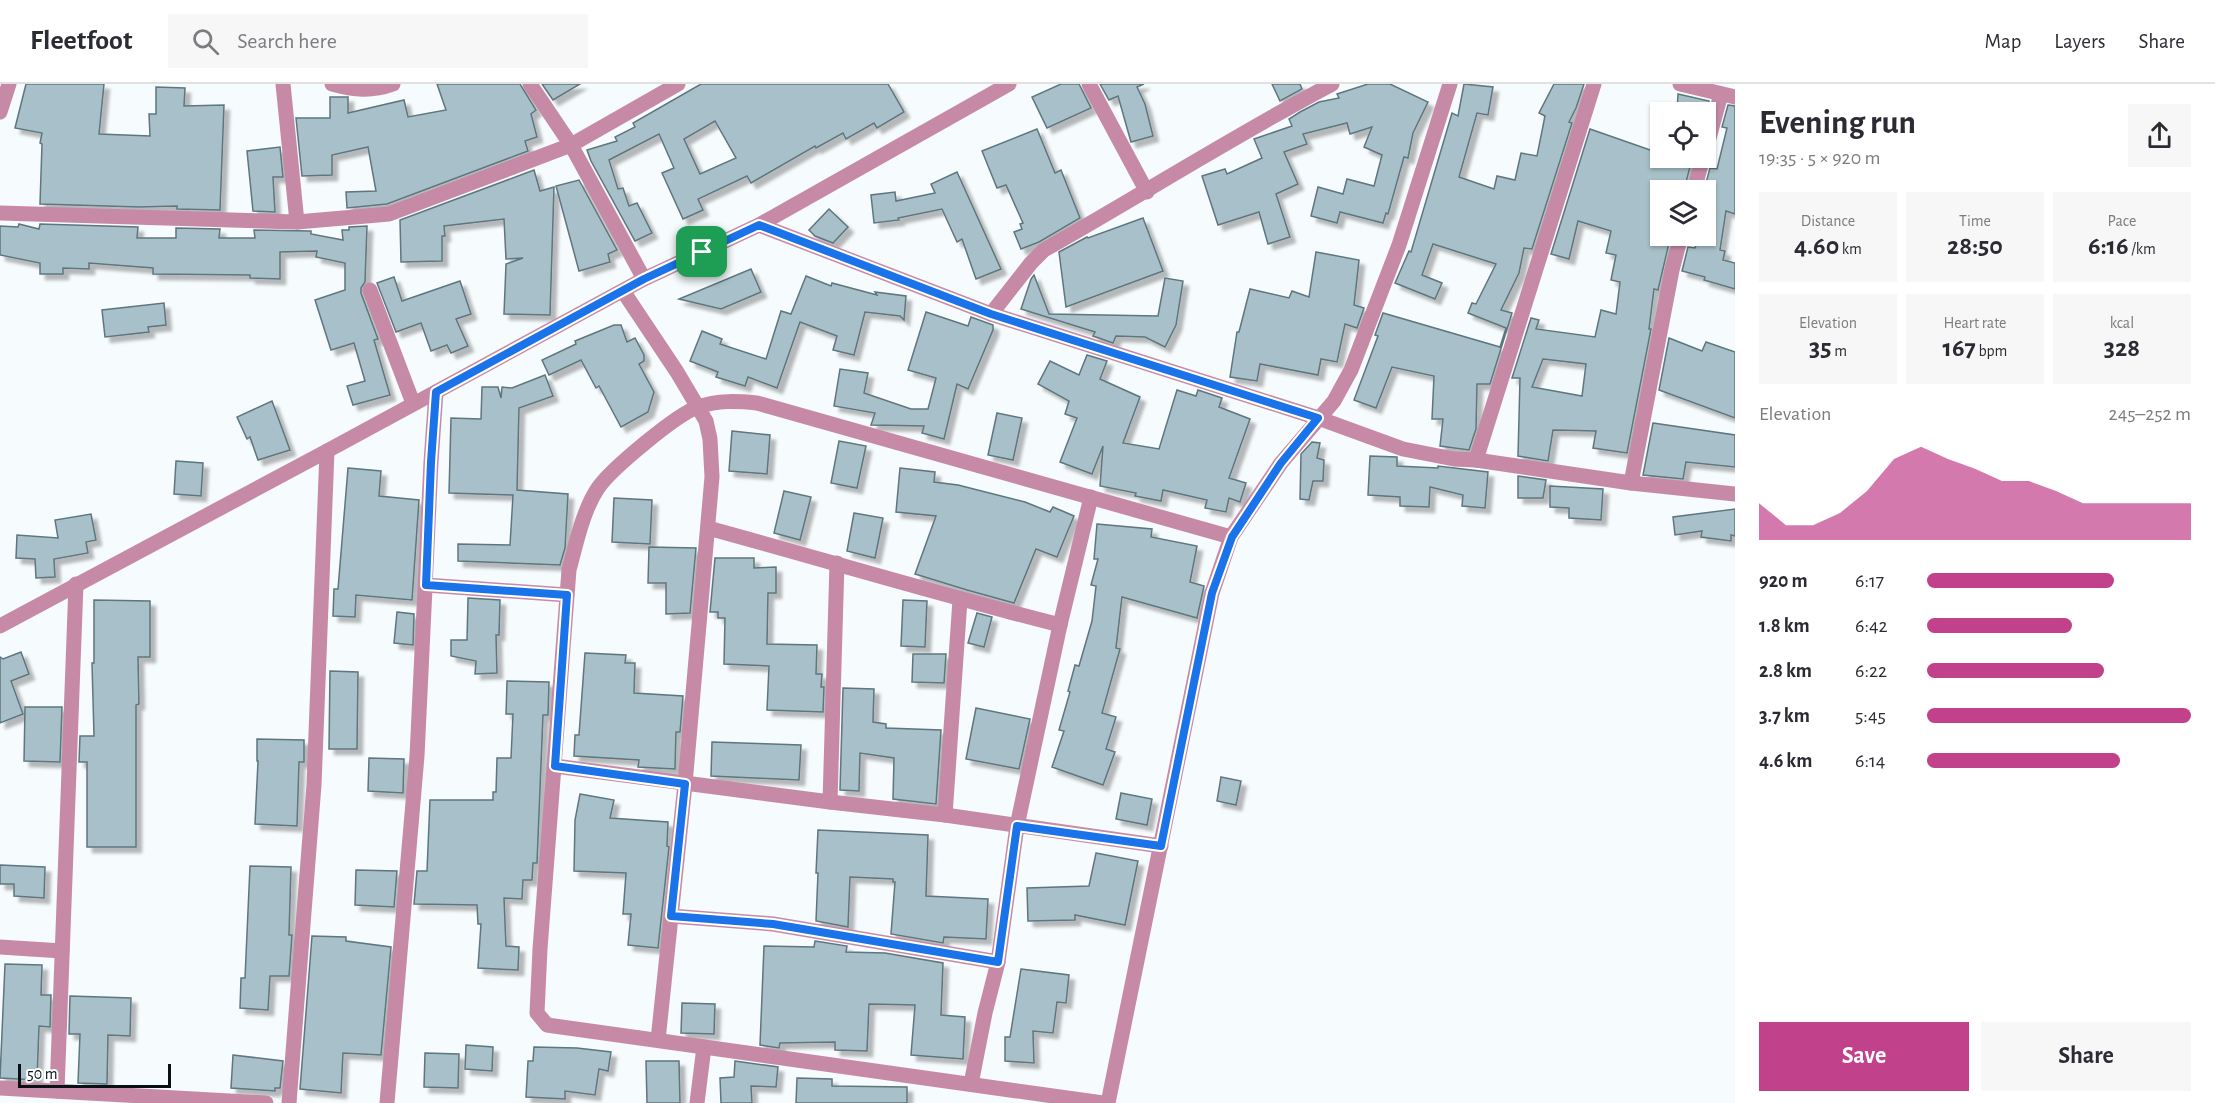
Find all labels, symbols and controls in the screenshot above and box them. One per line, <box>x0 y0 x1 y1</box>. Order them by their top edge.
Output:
search box <box>168 14 588 68</box>
icon: search <box>189 25 222 58</box>
text: Fleetfoot <box>30 27 132 55</box>
text: Search here <box>237 30 337 52</box>
text: Map <box>1985 31 2021 52</box>
text: Layers <box>2054 31 2105 52</box>
text: Share <box>2138 31 2185 52</box>
map controls <box>1650 102 1716 246</box>
button: locate <box>1650 102 1716 168</box>
button: share <box>2128 104 2191 167</box>
text: Evening run <box>1759 107 1916 140</box>
text: 19:35 · 5 × 920 m <box>1759 148 1881 168</box>
button: layers <box>1650 180 1716 246</box>
text: Distance <box>1801 213 1855 229</box>
text: Time <box>1959 213 1991 229</box>
text: Pace <box>2108 213 2136 229</box>
pin <box>676 226 727 277</box>
text: 4.60 <box>1794 233 1839 259</box>
text: 28:50 <box>1947 233 2003 259</box>
text: 6:16 <box>2088 233 2129 259</box>
icon: arrive <box>685 235 718 268</box>
text: km <box>1839 241 1862 257</box>
text: /km <box>2129 241 2156 257</box>
text: Elevation <box>1799 315 1857 331</box>
text: Heart rate <box>1944 315 2006 331</box>
text: kcal <box>2110 315 2134 331</box>
text: 35 <box>1809 335 1832 361</box>
text: 167 <box>1943 335 1976 361</box>
text: 328 <box>2104 335 2140 361</box>
text: m <box>1832 343 1847 359</box>
text: bpm <box>1976 343 2007 359</box>
text: Elevation <box>1759 404 1831 424</box>
text: 245–252 m <box>2109 404 2191 424</box>
text: 920 m <box>1759 571 1808 591</box>
text: 6:17 <box>1855 571 1884 591</box>
text: 1.8 km <box>1759 616 1810 636</box>
text: 6:42 <box>1855 616 1888 636</box>
text: 2.8 km <box>1759 661 1812 681</box>
text: 6:22 <box>1855 661 1887 681</box>
text: 3.7 km <box>1759 706 1810 726</box>
text: 5:45 <box>1855 706 1886 726</box>
text: 4.6 km <box>1759 751 1812 771</box>
text: 6:14 <box>1855 751 1885 771</box>
button: Save <box>1759 1022 1969 1091</box>
button: Share <box>1981 1022 2191 1091</box>
scale bar <box>18 1061 171 1088</box>
text: 50 m <box>27 1066 58 1082</box>

